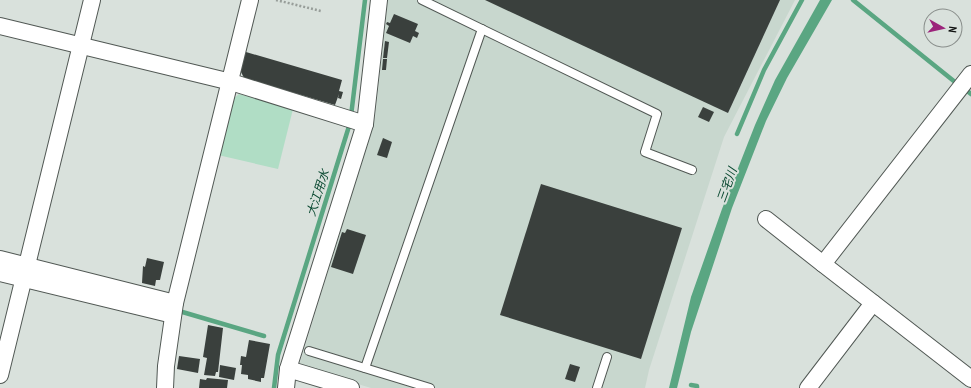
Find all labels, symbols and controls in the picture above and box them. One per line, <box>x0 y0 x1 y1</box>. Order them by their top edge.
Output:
north arrow <box>923 8 963 48</box>
text: N <box>946 25 960 33</box>
water label: 三宅川 <box>713 163 740 204</box>
water label: 大江用水 <box>303 166 333 218</box>

